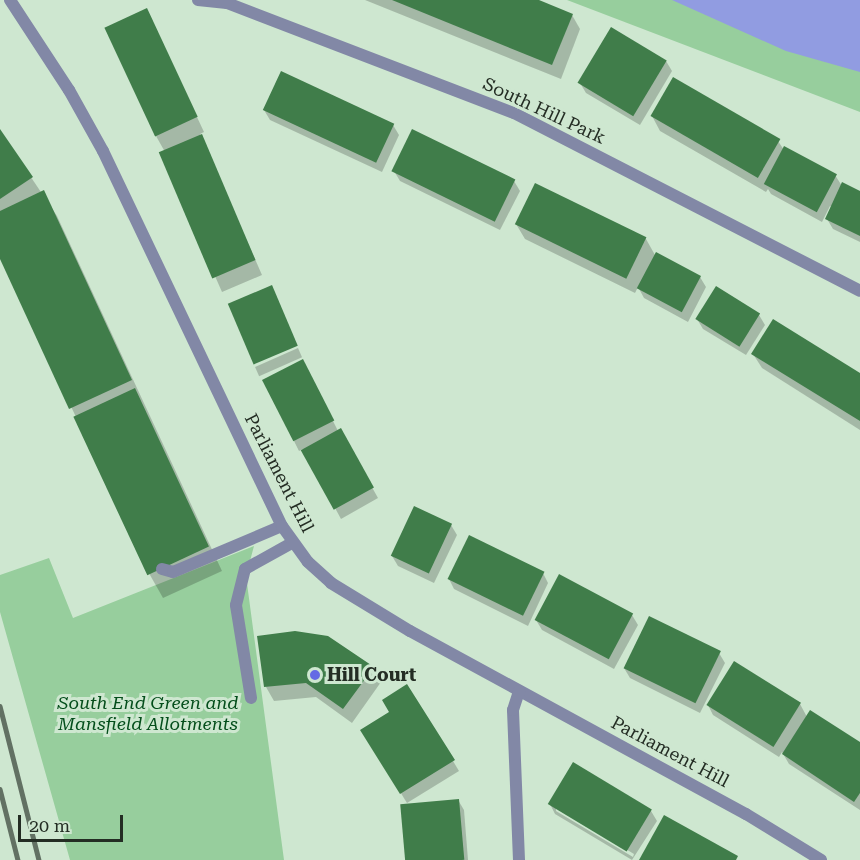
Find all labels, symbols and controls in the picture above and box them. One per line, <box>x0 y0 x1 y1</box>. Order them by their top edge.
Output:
street label: South Hill Park <box>479 73 609 149</box>
street label: Parliament Hill <box>240 410 318 536</box>
place label: Hill Court <box>327 664 416 686</box>
marker: Hill Court <box>308 668 322 682</box>
park label: South End Green and Mansfield Allotments <box>57 693 239 736</box>
street label: Parliament Hill <box>607 712 733 792</box>
scale bar <box>21 803 126 841</box>
text: 20 m <box>29 815 70 836</box>

